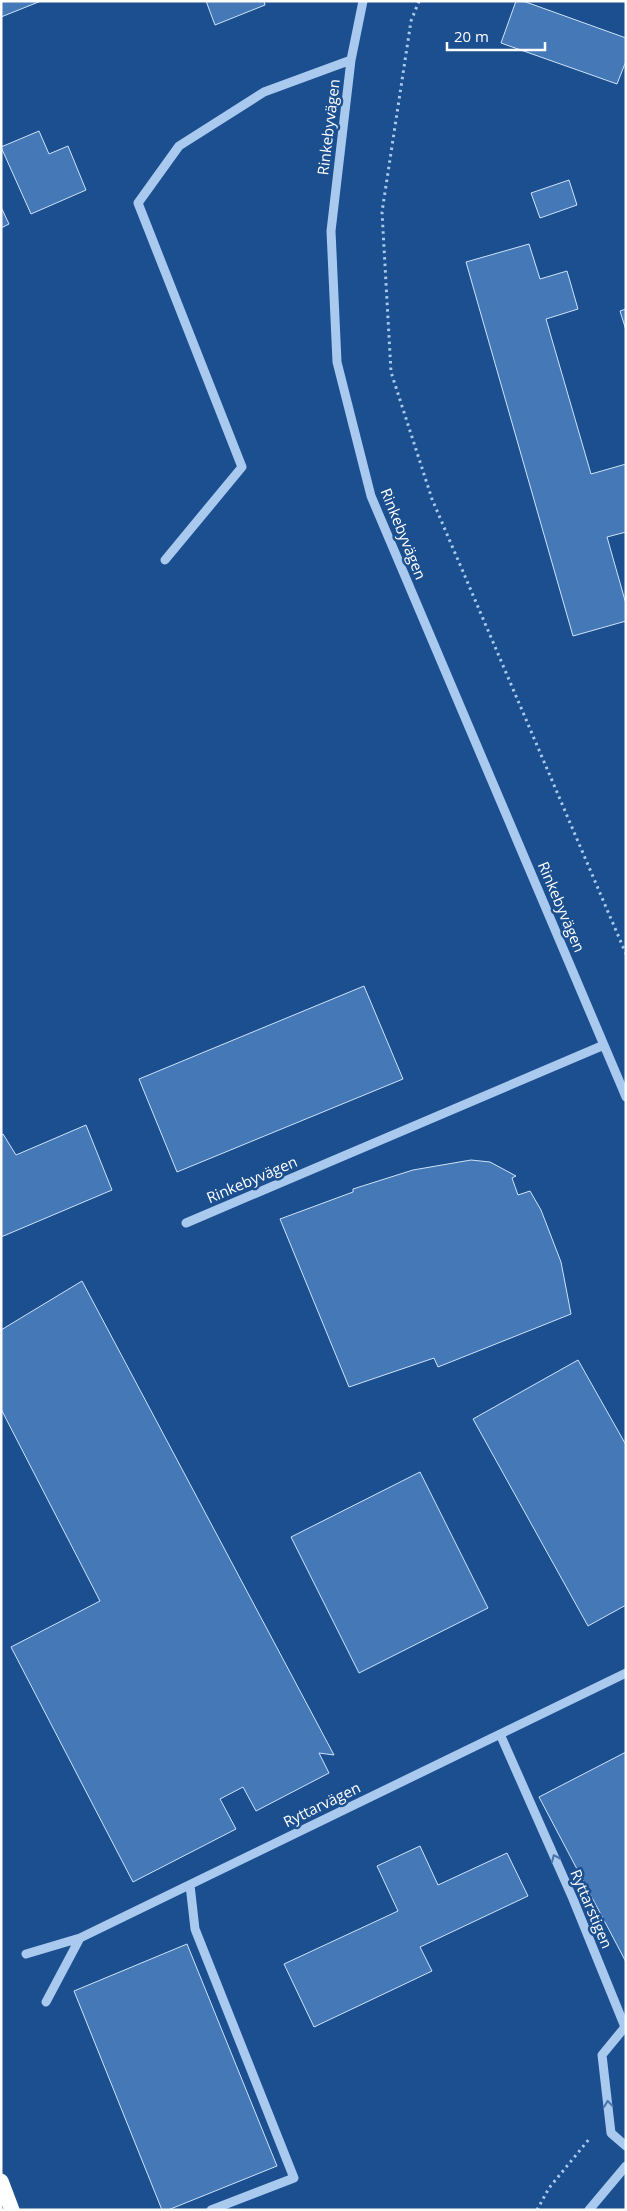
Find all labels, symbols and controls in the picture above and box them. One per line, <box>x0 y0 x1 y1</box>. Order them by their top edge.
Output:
scale bar <box>447 20 544 52</box>
text: 20 m <box>454 26 489 46</box>
street label: Rinkebyvägen <box>312 78 344 176</box>
street label: Rinkebyvägen <box>377 485 431 582</box>
street label: Rinkebyvägen <box>534 858 590 955</box>
street label: Rinkebyvägen <box>203 1151 300 1207</box>
street label: Ryttarvägen <box>280 1777 363 1831</box>
one-way arrow <box>550 1854 561 1863</box>
street label: Ryttarstigen <box>566 1866 618 1951</box>
one-way arrow <box>603 2099 614 2107</box>

